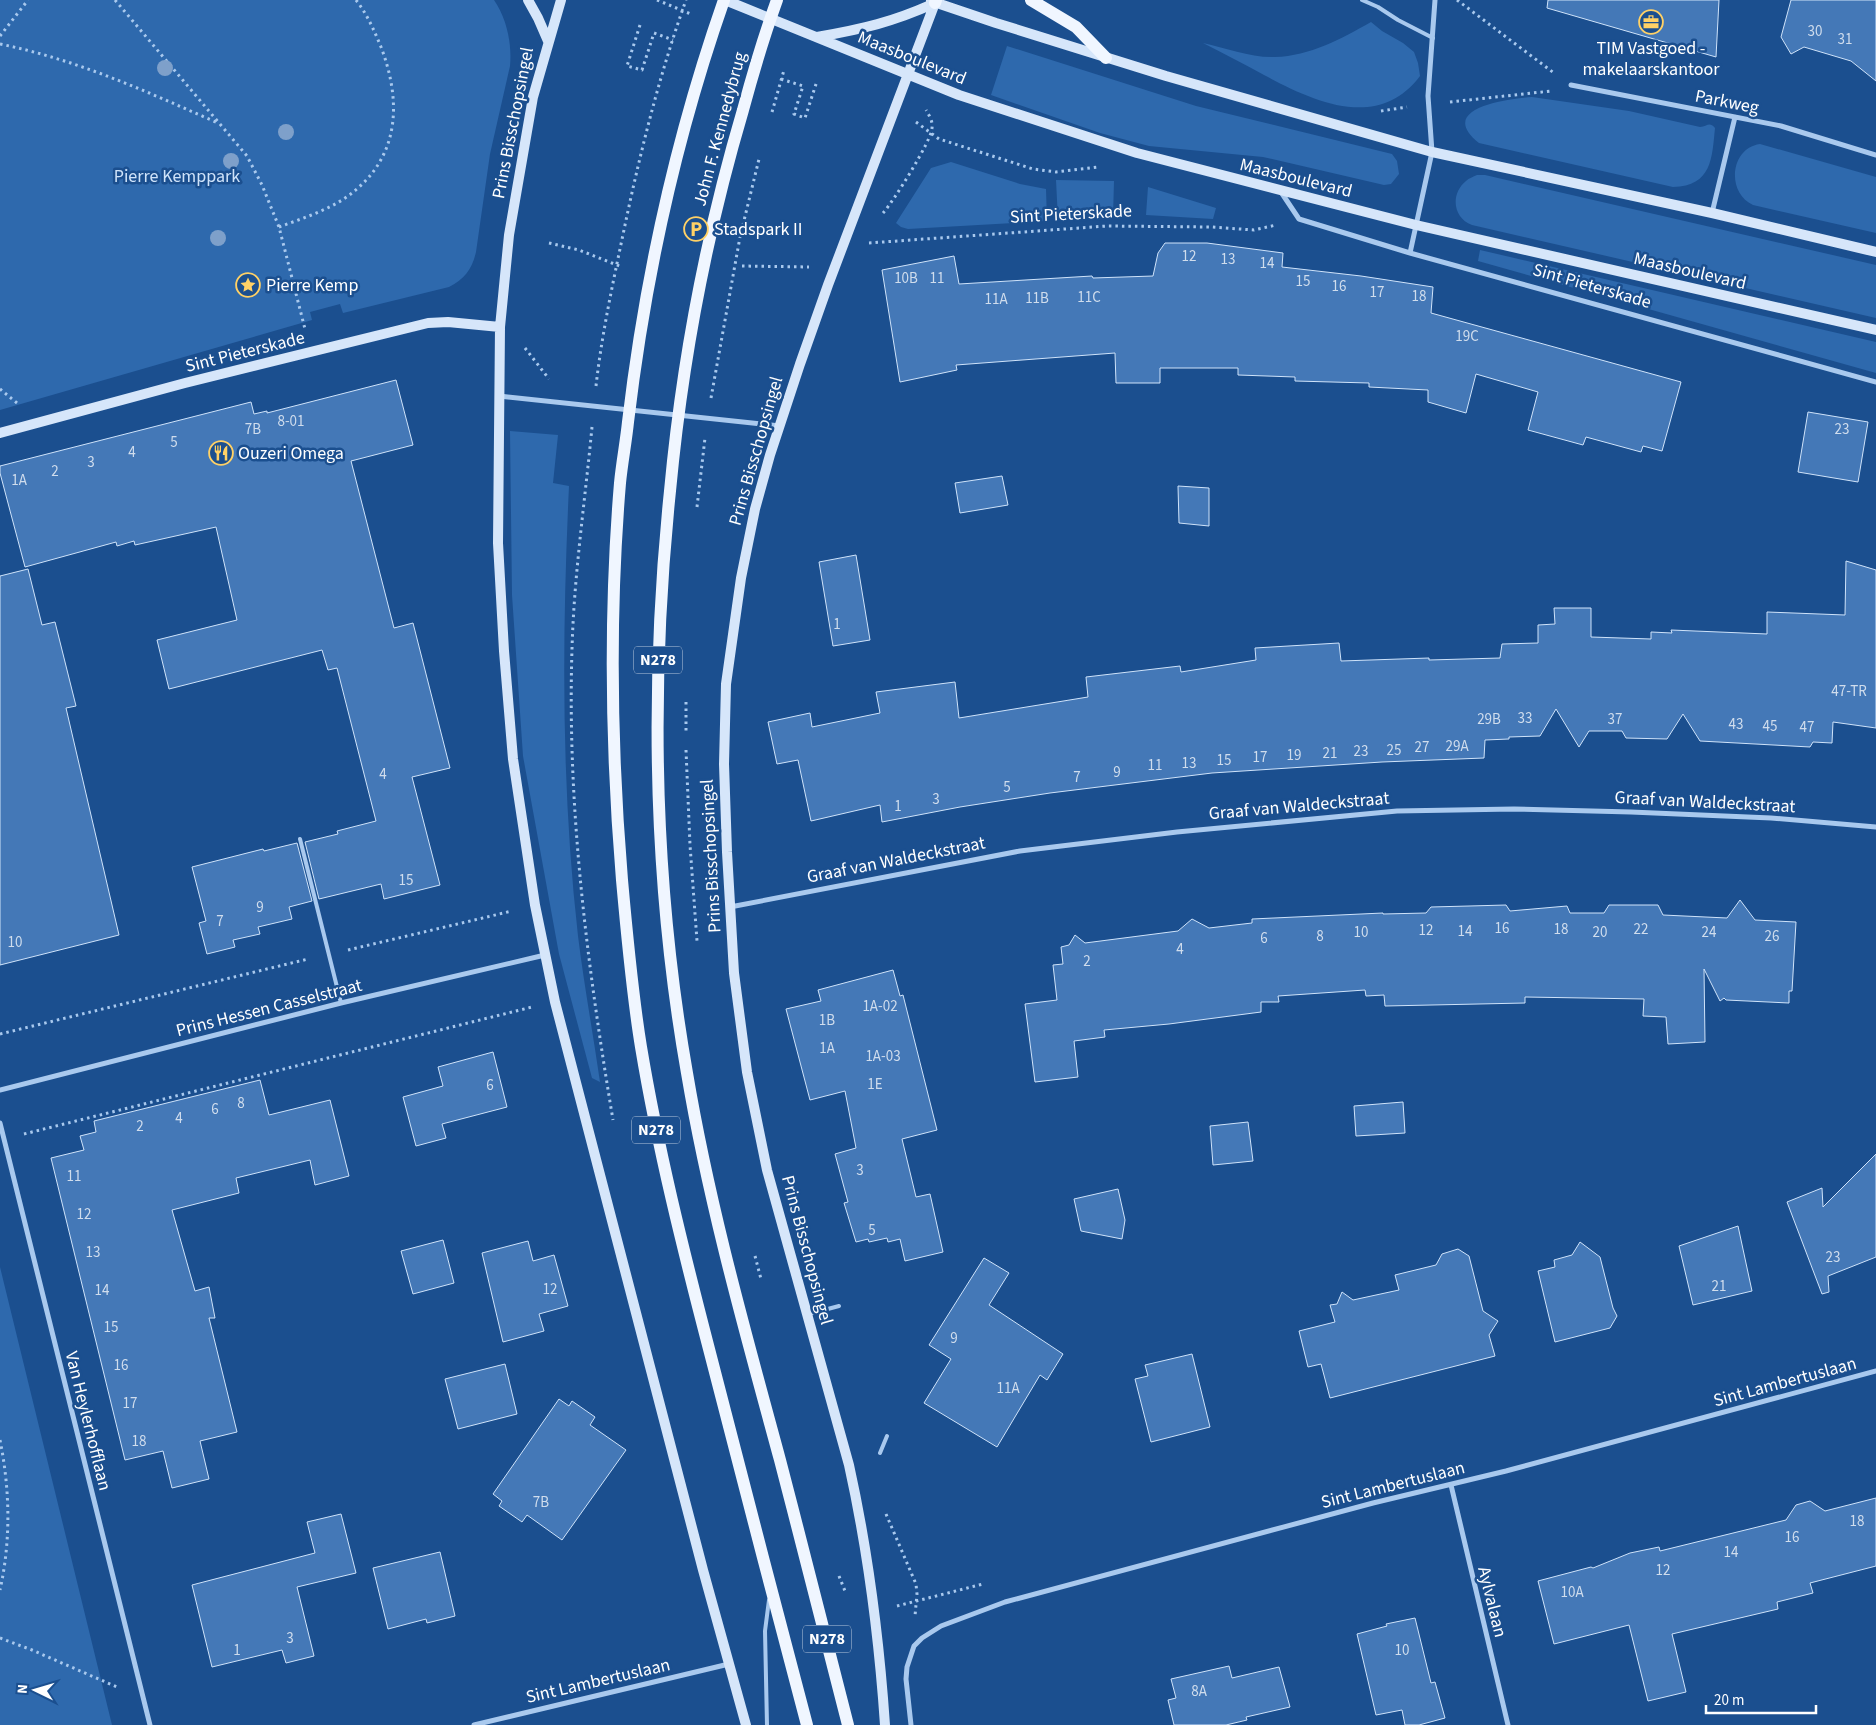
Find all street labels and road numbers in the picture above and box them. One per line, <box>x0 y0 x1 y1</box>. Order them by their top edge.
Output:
street label: Maasboulevard <box>854 25 970 91</box>
street label: Prins Bisschopsingel <box>486 45 540 201</box>
street label: John F. Kennedybrug <box>687 49 753 209</box>
street label: Parkweg <box>1693 84 1761 120</box>
street label: Maasboulevard <box>1237 152 1355 204</box>
street label: Sint Pieterskade <box>1009 198 1133 230</box>
street label: Maasboulevard <box>1631 246 1749 296</box>
street label: Sint Pieterskade <box>1530 257 1654 315</box>
street label: Sint Pieterskade <box>183 325 307 379</box>
street label: Prins Bisschopsingel <box>723 374 789 528</box>
road number: N278 <box>634 646 682 674</box>
street label: Prins Bisschopsingel <box>694 779 728 933</box>
street label: Graaf van Waldeckstraat <box>1614 785 1796 819</box>
street label: Graaf van Waldeckstraat <box>1208 786 1390 826</box>
street label: Graaf van Waldeckstraat <box>805 830 987 890</box>
street label: Prins Hessen Casselstraat <box>173 973 365 1043</box>
road number: N278 <box>632 1116 680 1144</box>
street label: Prins Bisschopsingel <box>775 1172 839 1328</box>
street label: Van Heylerhofflaan <box>59 1349 117 1493</box>
street label: Sint Lambertuslaan <box>1711 1351 1859 1413</box>
street label: Sint Lambertuslaan <box>1318 1455 1468 1515</box>
street label: Aylvalaan <box>1471 1564 1513 1640</box>
road number: N278 <box>803 1626 851 1652</box>
street label: Sint Lambertuslaan <box>523 1652 673 1710</box>

